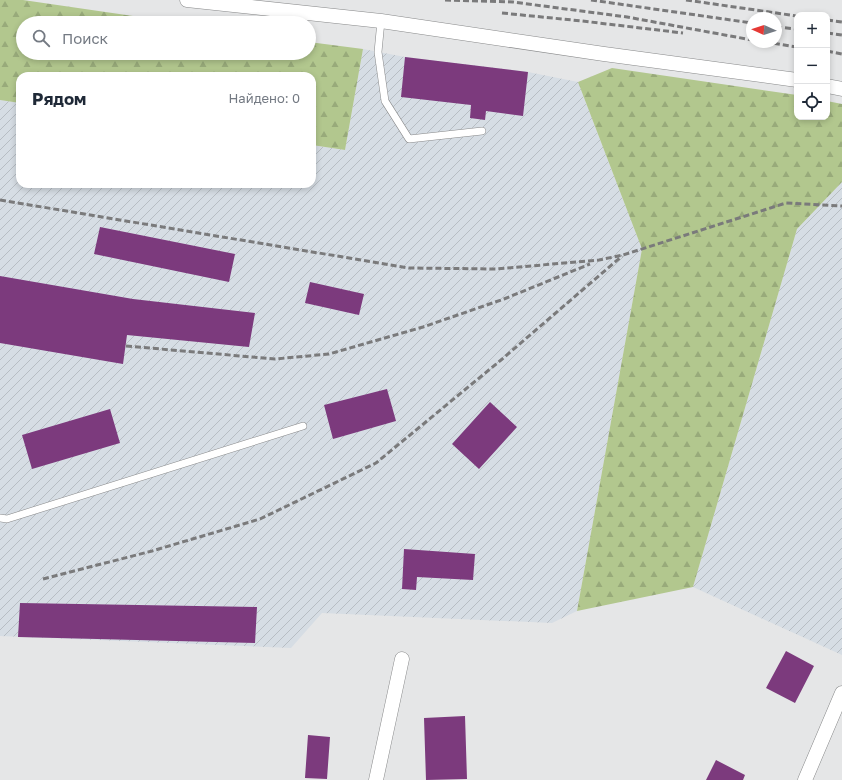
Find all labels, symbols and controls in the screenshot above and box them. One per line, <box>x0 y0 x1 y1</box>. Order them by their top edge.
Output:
north arrow <box>746 12 782 48</box>
map controls <box>794 12 830 120</box>
button: + <box>794 12 830 48</box>
search box <box>16 16 316 60</box>
icon: search <box>30 27 52 49</box>
text: Поиск <box>62 29 108 47</box>
button: − <box>794 48 830 84</box>
button: locate <box>794 84 830 120</box>
text: Рядом <box>32 88 86 109</box>
text: Найдено: 0 <box>228 90 300 106</box>

